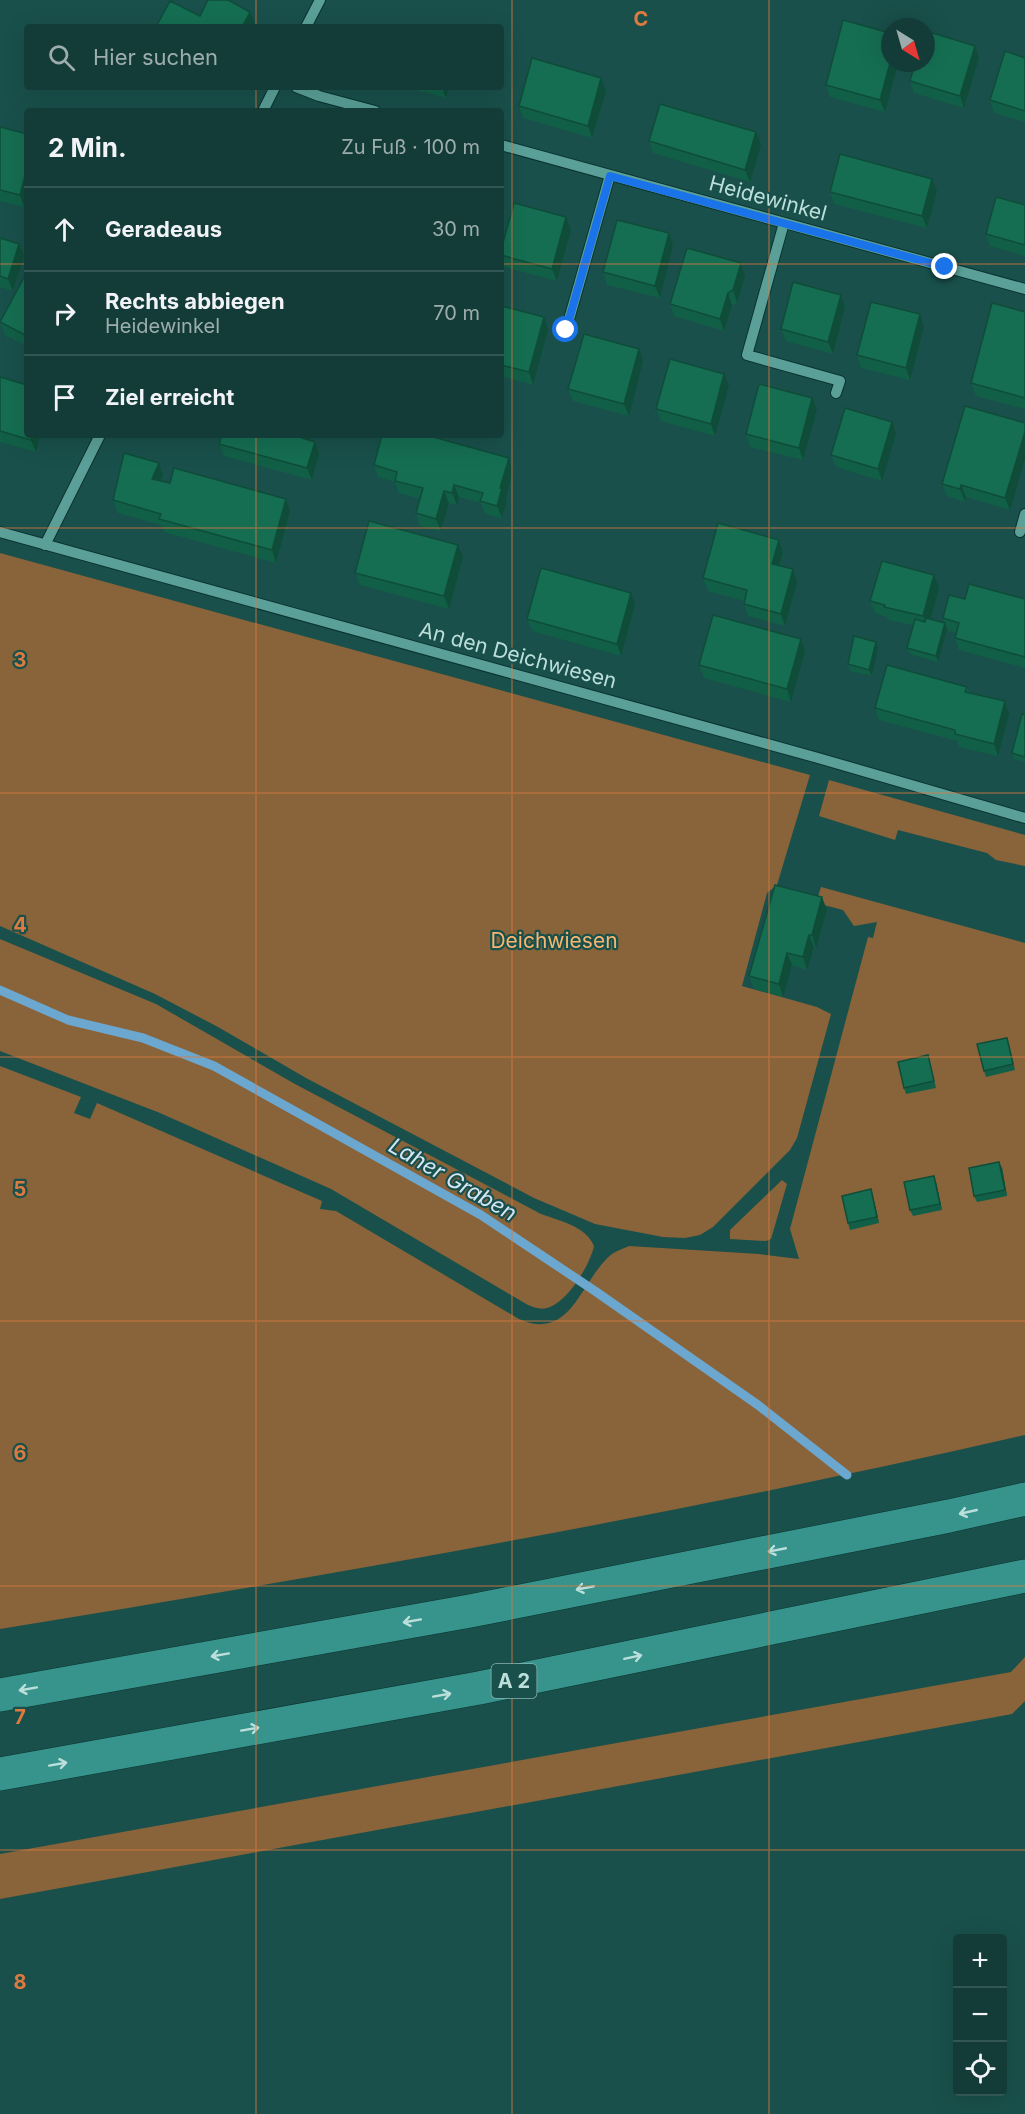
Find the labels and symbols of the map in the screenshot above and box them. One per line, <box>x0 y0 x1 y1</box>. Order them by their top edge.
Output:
text: C <box>634 7 648 31</box>
north arrow <box>881 18 935 72</box>
street label: Heidewinkel <box>706 170 830 226</box>
route end <box>931 253 957 279</box>
route start <box>552 316 578 342</box>
street label: An den Deichwiesen <box>417 617 619 693</box>
text: 3 <box>14 648 26 672</box>
text: 4 <box>13 913 27 937</box>
park label: Deichwiesen <box>490 928 618 953</box>
water label: Laher Graben <box>385 1132 521 1226</box>
text: 5 <box>14 1177 26 1201</box>
text: 6 <box>14 1441 27 1465</box>
one-way arrow <box>959 1507 978 1518</box>
one-way arrow <box>767 1545 787 1556</box>
one-way arrow <box>576 1583 596 1594</box>
one-way arrow <box>403 1616 423 1627</box>
one-way arrow <box>211 1650 231 1661</box>
one-way arrow <box>622 1651 642 1662</box>
road number: A 2 <box>492 1664 536 1698</box>
one-way arrow <box>19 1684 39 1695</box>
one-way arrow <box>431 1689 451 1700</box>
text: 7 <box>14 1705 26 1729</box>
one-way arrow <box>239 1724 259 1735</box>
one-way arrow <box>47 1758 67 1769</box>
text: 8 <box>13 1970 27 1994</box>

